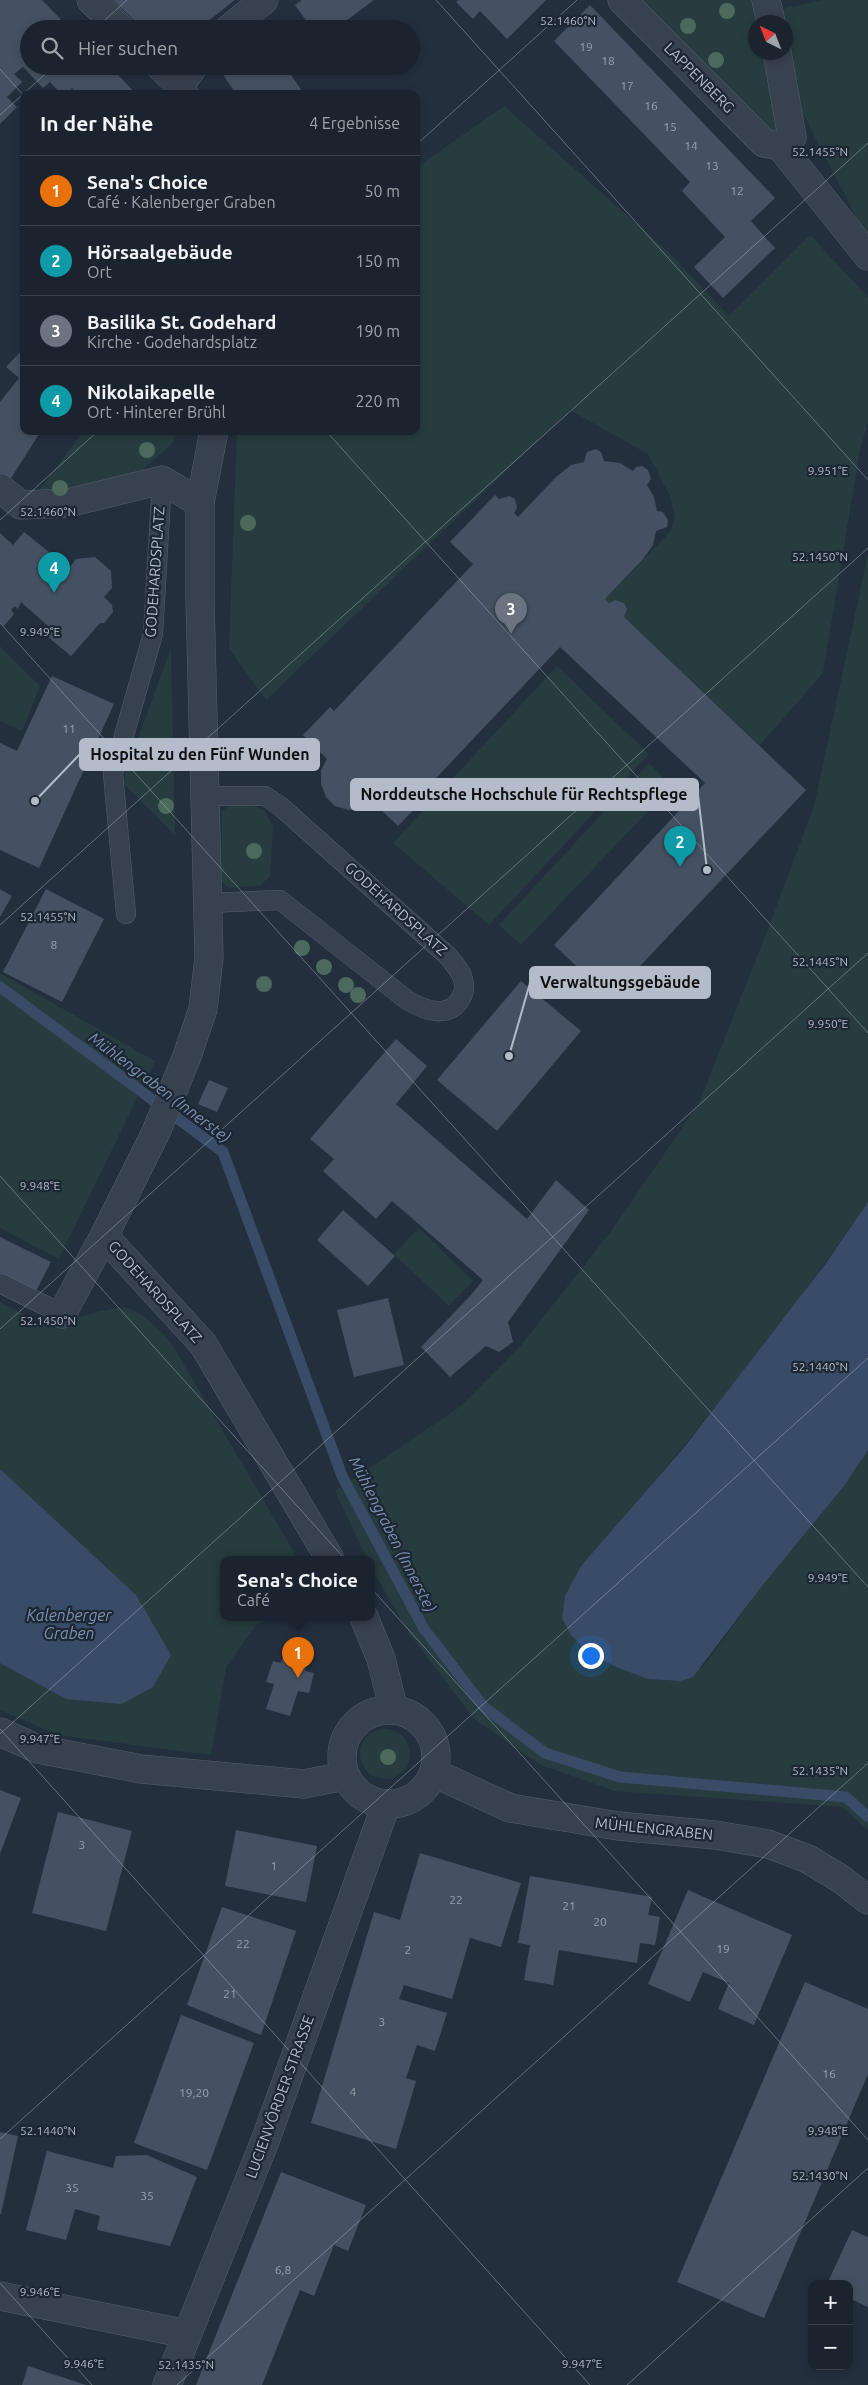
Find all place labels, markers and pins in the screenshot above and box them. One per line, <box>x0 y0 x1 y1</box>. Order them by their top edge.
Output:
pin: 4 <box>38 552 70 593</box>
pin: 3 <box>495 593 527 634</box>
callout: Hospital zu den Fünf Wunden <box>80 739 319 770</box>
callout: Norddeutsche Hochschule für Rechtspflege <box>351 779 698 810</box>
pin: 2 <box>664 826 696 867</box>
callout: Verwaltungsgebäude <box>530 967 710 998</box>
pin: 1 <box>282 1637 314 1678</box>

